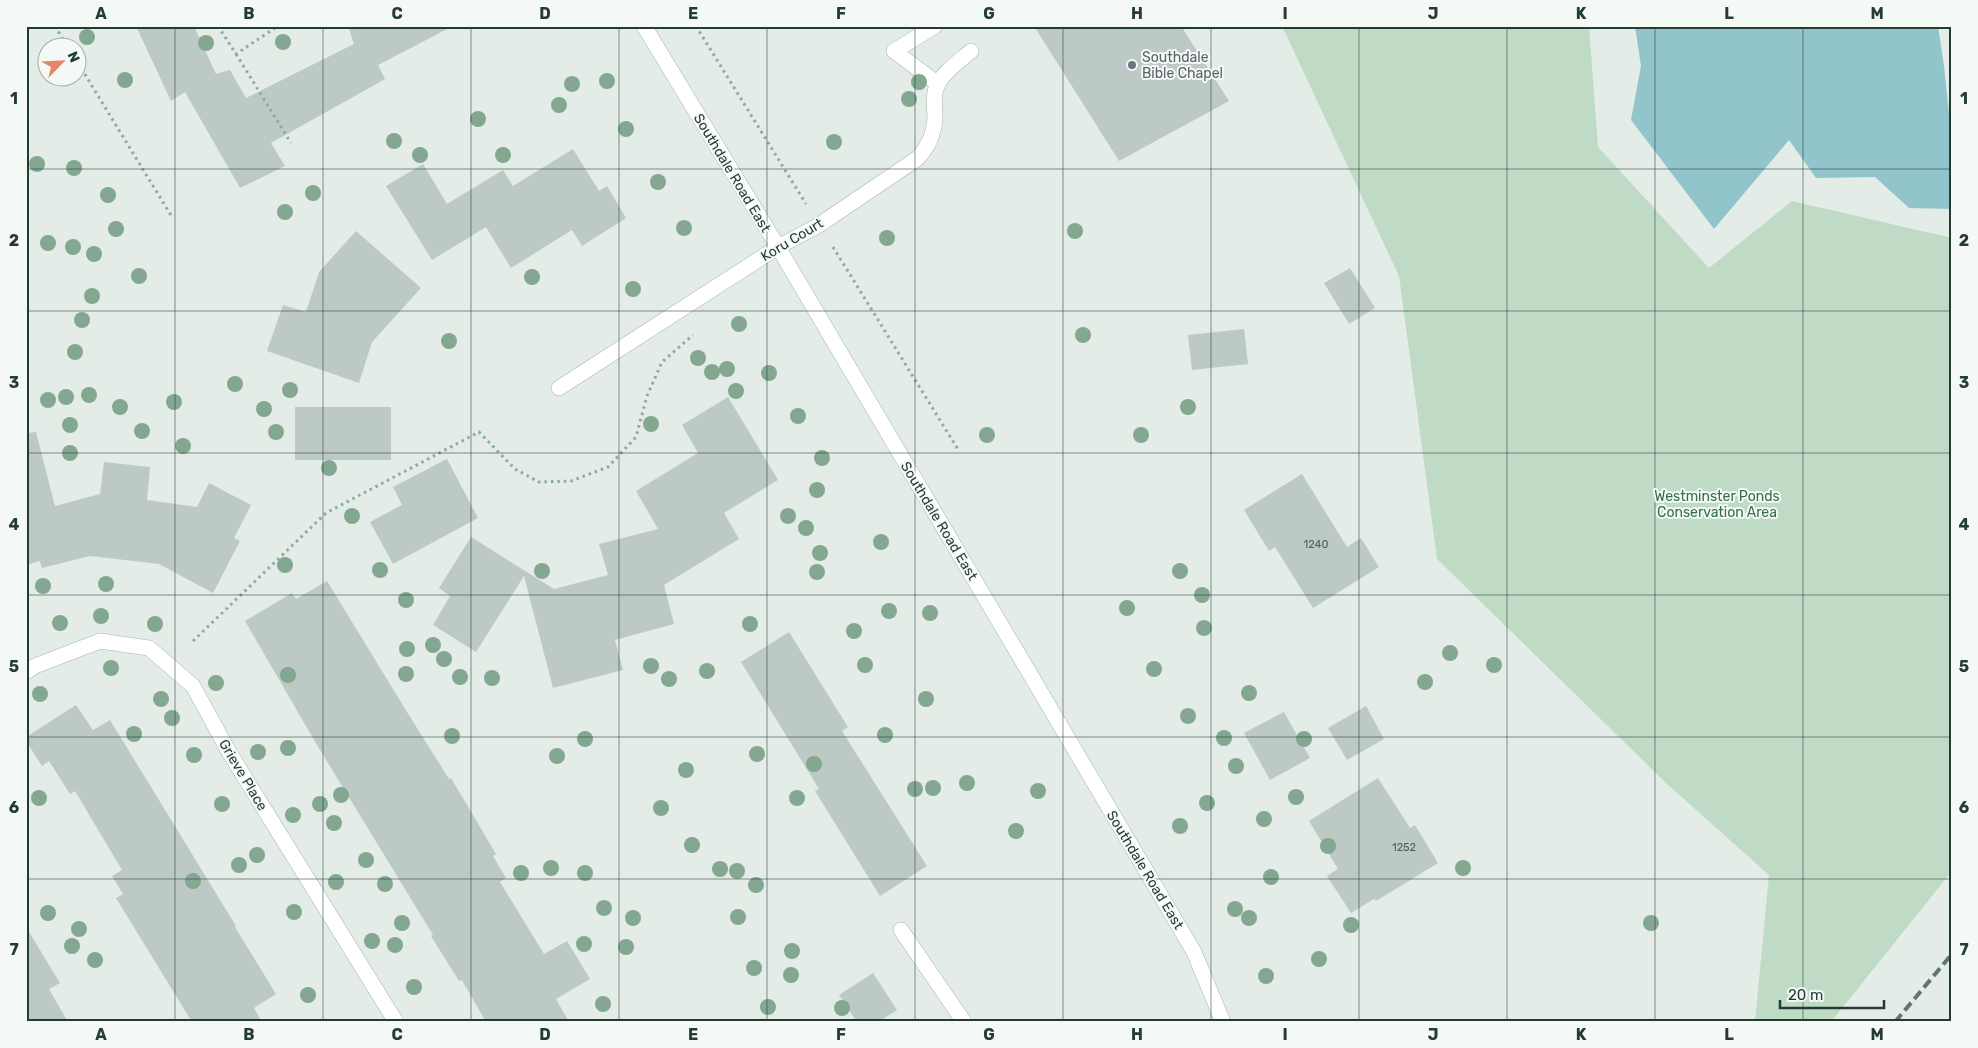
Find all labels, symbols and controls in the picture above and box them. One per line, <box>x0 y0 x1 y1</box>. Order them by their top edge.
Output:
text: A <box>95 4 107 23</box>
text: B <box>243 4 255 23</box>
text: C <box>391 4 403 23</box>
text: D <box>539 4 551 23</box>
text: E <box>688 4 698 23</box>
text: F <box>836 4 846 23</box>
text: G <box>983 4 995 23</box>
text: H <box>1131 4 1143 23</box>
text: I <box>1282 4 1288 23</box>
text: J <box>1428 4 1438 23</box>
text: K <box>1576 4 1587 23</box>
text: L <box>1724 4 1734 23</box>
text: M <box>1870 4 1884 23</box>
north arrow <box>38 38 88 88</box>
text: N <box>64 49 83 65</box>
place label: Southdale Bible Chapel <box>1142 49 1223 82</box>
marker: Southdale Bible Chapel <box>1126 59 1138 71</box>
text: 1 <box>10 89 18 108</box>
text: 1 <box>1960 89 1968 108</box>
street label: Southdale Road East <box>690 111 774 236</box>
street label: Koru Court <box>758 214 827 265</box>
text: 2 <box>9 231 19 250</box>
text: 2 <box>1959 231 1969 250</box>
text: 3 <box>9 373 19 392</box>
text: 3 <box>1959 373 1969 392</box>
street label: Southdale Road East <box>897 459 981 584</box>
park label: Westminster Ponds Conservation Area <box>1654 488 1780 521</box>
text: 4 <box>9 515 20 534</box>
text: 4 <box>1959 515 1970 534</box>
house number: 1240 <box>1304 538 1328 551</box>
text: 5 <box>9 657 19 676</box>
text: 5 <box>1959 657 1969 676</box>
street label: Grieve Place <box>215 736 271 814</box>
text: 6 <box>9 798 19 817</box>
text: 6 <box>1959 798 1969 817</box>
street label: Southdale Road East <box>1103 808 1187 933</box>
house number: 1252 <box>1392 841 1416 854</box>
text: 7 <box>9 940 19 959</box>
text: 7 <box>1959 940 1969 959</box>
scale bar <box>1780 978 1884 1010</box>
text: 20 m <box>1788 986 1823 1004</box>
text: A <box>95 1025 107 1044</box>
text: B <box>243 1025 255 1044</box>
text: C <box>391 1025 403 1044</box>
text: D <box>539 1025 551 1044</box>
text: E <box>688 1025 698 1044</box>
text: F <box>836 1025 846 1044</box>
text: G <box>983 1025 995 1044</box>
text: H <box>1131 1025 1143 1044</box>
text: I <box>1282 1025 1288 1044</box>
text: J <box>1428 1025 1438 1044</box>
text: K <box>1576 1025 1587 1044</box>
text: L <box>1724 1025 1734 1044</box>
text: M <box>1870 1025 1884 1044</box>

